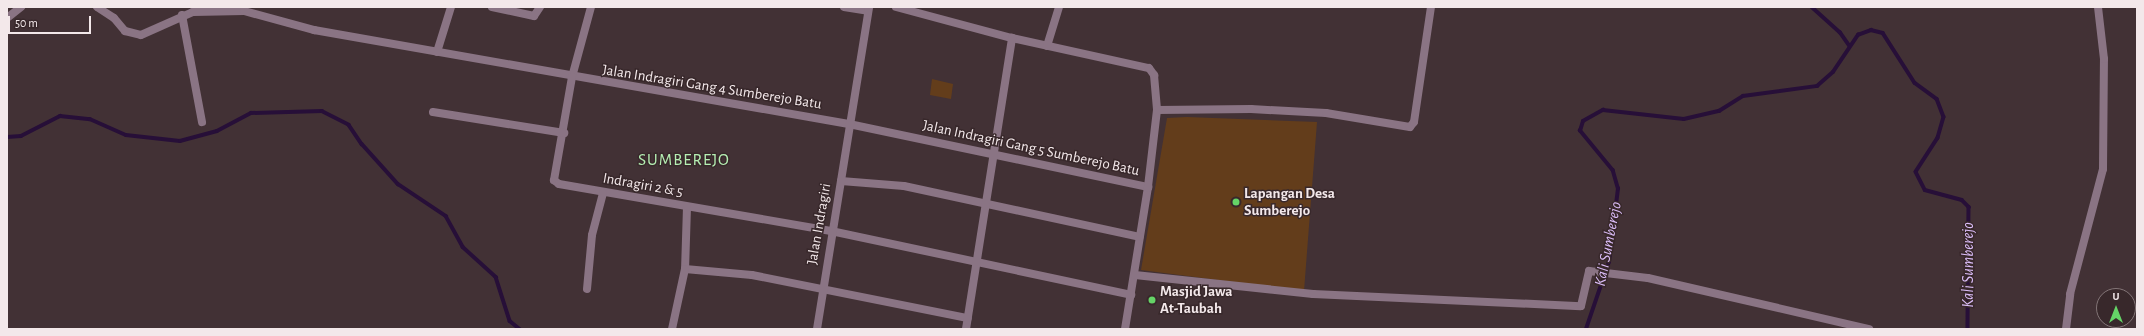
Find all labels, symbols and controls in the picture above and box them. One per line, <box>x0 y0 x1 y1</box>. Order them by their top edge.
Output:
scale bar <box>10 8 93 34</box>
text: 50 m <box>15 17 38 29</box>
street label: Jalan Indragiri Gang 4 Sumberejo Batu <box>601 61 823 113</box>
street label: Jalan Indragiri Gang 5 Sumberejo Batu <box>921 116 1141 180</box>
district label: SUMBEREJO <box>638 150 730 170</box>
street label: Indragiri 2 & 5 <box>601 169 685 201</box>
street label: Jalan Indragiri <box>803 182 835 266</box>
place label: Lapangan Desa Sumberejo <box>1244 184 1335 219</box>
marker: Lapangan Desa Sumberejo <box>1231 197 1241 207</box>
water label: Kali Sumberejo <box>1590 200 1626 288</box>
water label: Kali Sumberejo <box>1958 222 1978 308</box>
place label: Masjid Jawa At-Taubah <box>1160 282 1233 317</box>
north arrow <box>2096 288 2136 328</box>
text: U <box>2112 291 2120 302</box>
marker: Masjid Jawa At-Taubah <box>1147 295 1157 305</box>

